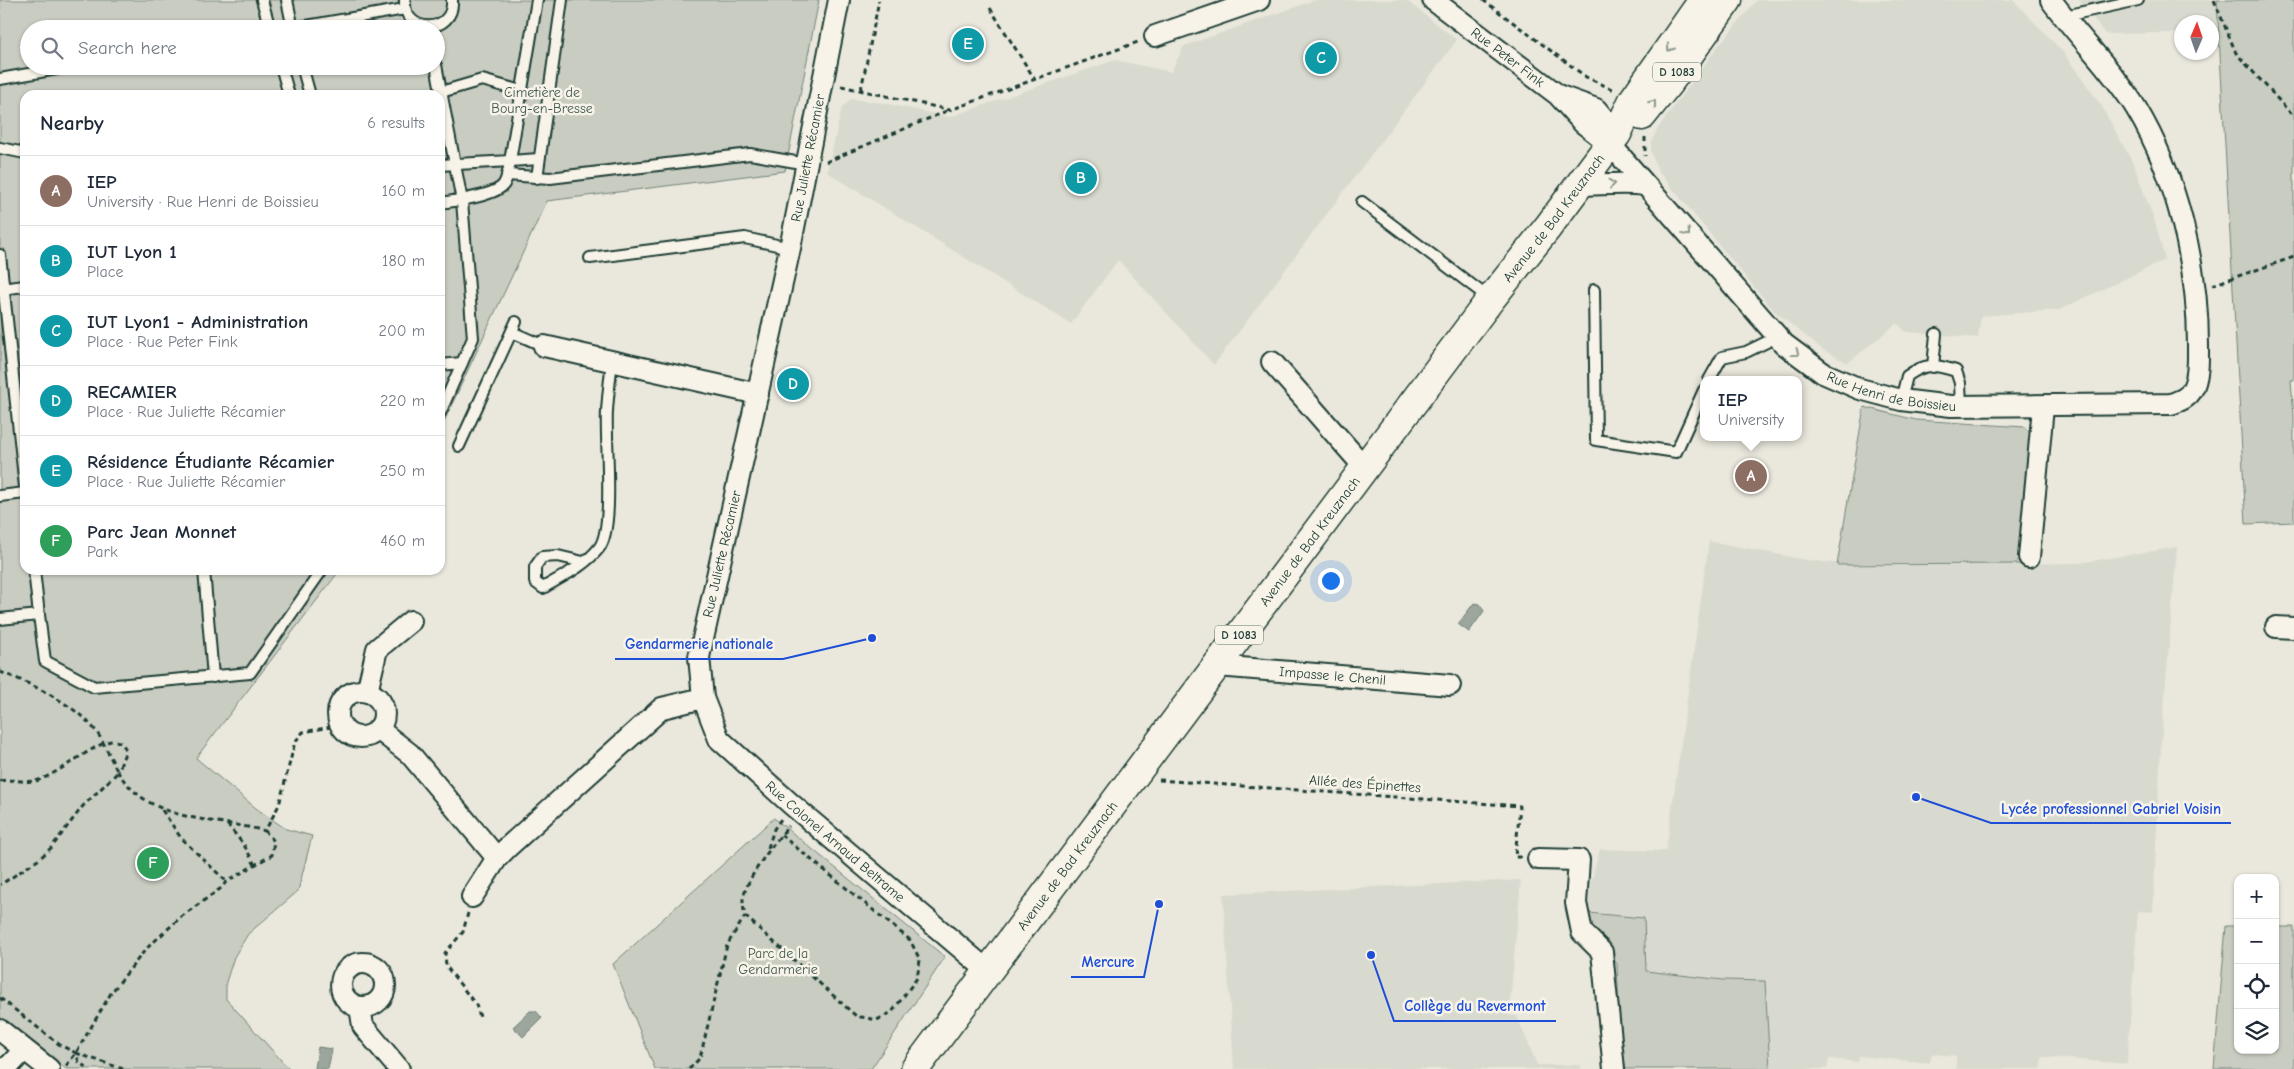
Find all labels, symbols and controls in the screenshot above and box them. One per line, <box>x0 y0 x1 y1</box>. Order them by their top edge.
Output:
north arrow <box>2174 15 2219 60</box>
search box <box>20 20 445 75</box>
street label: Rue Peter Fink <box>1468 23 1548 90</box>
pin: E <box>952 25 984 63</box>
icon: search <box>38 34 66 62</box>
text: Search here <box>78 37 177 59</box>
pin: C <box>1305 39 1337 77</box>
one-way arrow <box>1667 42 1676 52</box>
road number: D 1083 <box>1653 62 1701 82</box>
park label: Cimetière de Bourg-en-Bresse <box>491 84 593 117</box>
street label: Rue Juliette Récamier <box>787 92 829 223</box>
one-way arrow <box>1648 100 1656 109</box>
text: Nearby <box>40 111 104 135</box>
text: 6 results <box>367 114 425 132</box>
street label: Avenue de Bad Kreuznach <box>1499 150 1608 286</box>
pin: B <box>1065 159 1097 197</box>
text: IEP <box>87 171 116 193</box>
one-way arrow <box>1608 179 1616 190</box>
text: A <box>52 182 60 200</box>
text: 160 m <box>382 182 425 200</box>
text: University · Rue Henri de Boissieu <box>87 193 319 211</box>
one-way arrow <box>1681 228 1690 237</box>
text: IUT Lyon 1 <box>87 241 177 263</box>
text: B <box>51 252 61 270</box>
text: 180 m <box>382 252 425 270</box>
text: Place <box>87 263 123 281</box>
text: IUT Lyon1 - Administration <box>87 311 308 333</box>
text: C <box>51 322 61 340</box>
text: 200 m <box>379 322 425 340</box>
text: Place · Rue Peter Fink <box>87 333 238 351</box>
one-way arrow <box>1790 347 1800 356</box>
pin: D <box>777 365 809 403</box>
street label: Rue Henri de Boissieu <box>1824 367 1956 415</box>
popup <box>1700 376 1802 441</box>
text: RECAMIER <box>87 381 177 403</box>
text: IEP <box>1718 389 1747 411</box>
text: D <box>51 392 61 410</box>
text: 220 m <box>380 392 425 410</box>
text: Place · Rue Juliette Récamier <box>87 403 285 421</box>
text: University <box>1718 411 1784 429</box>
text: Résidence Étudiante Récamier <box>87 451 334 473</box>
pin: A <box>1735 457 1767 495</box>
text: E <box>51 462 61 480</box>
text: 250 m <box>380 462 425 480</box>
text: Place · Rue Juliette Récamier <box>87 473 285 491</box>
street label: Avenue de Bad Kreuznach <box>1256 473 1363 609</box>
street label: Rue Juliette Récamier <box>699 488 745 619</box>
text: Parc Jean Monnet <box>87 521 236 543</box>
text: F <box>51 532 61 550</box>
text: 460 m <box>380 532 425 550</box>
text: Park <box>87 543 118 561</box>
your location <box>1318 568 1344 594</box>
road number: D 1083 <box>1215 626 1263 644</box>
callout: Gendarmerie nationale <box>615 629 783 659</box>
text: Gendarmerie nationale <box>625 635 773 653</box>
street label: Impasse le Chenil <box>1279 663 1387 688</box>
street label: Allée des Épinettes <box>1308 772 1422 796</box>
street label: Rue Colonel Arnaud Beltrame <box>762 777 909 906</box>
callout: Lycée professionnel Gabriel Voisin <box>1991 793 2231 823</box>
street label: Avenue de Bad Kreuznach <box>1013 798 1121 934</box>
text: Lycée professionnel Gabriel Voisin <box>2001 800 2221 818</box>
pin: F <box>137 844 169 882</box>
map controls <box>2234 874 2279 1054</box>
button: + <box>2234 874 2279 919</box>
button: − <box>2234 919 2279 964</box>
park label: Parc de la Gendarmerie <box>738 945 818 978</box>
callout: Mercure <box>1071 947 1144 977</box>
text: Mercure <box>1082 953 1134 971</box>
button: locate <box>2234 964 2279 1009</box>
callout: Collège du Revermont <box>1394 991 1556 1021</box>
text: Collège du Revermont <box>1404 997 1547 1015</box>
button: layers <box>2234 1009 2279 1054</box>

